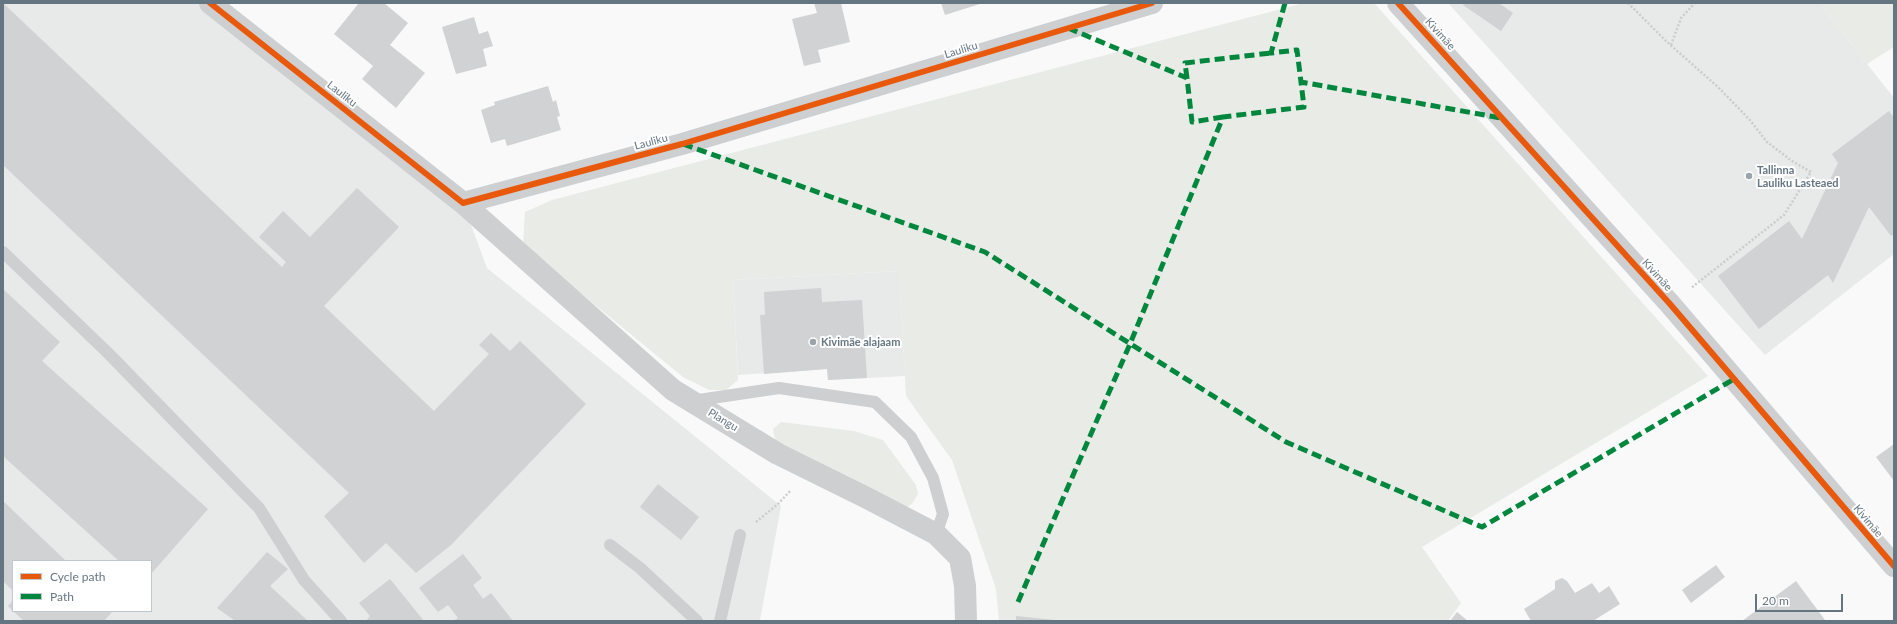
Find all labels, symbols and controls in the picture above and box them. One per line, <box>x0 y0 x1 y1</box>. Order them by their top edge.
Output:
street label: Kivimäe <box>1422 15 1458 53</box>
street label: Lauliku <box>943 39 979 61</box>
street label: Lauliku <box>324 78 360 110</box>
street label: Lauliku <box>633 131 669 153</box>
place label: Tallinna Lauliku Lasteaed <box>1757 163 1839 189</box>
marker: Tallinna Lauliku Lasteaed <box>1744 171 1754 181</box>
street label: Kivimäe <box>1639 256 1675 294</box>
place label: Kivimäe alajaam <box>821 335 900 349</box>
marker: Kivimäe alajaam <box>808 337 818 347</box>
street label: Plangu <box>706 406 740 434</box>
street label: Kivimäe <box>1851 502 1885 540</box>
legend <box>12 560 152 612</box>
text: Cycle path <box>50 569 105 584</box>
scale bar <box>1757 586 1845 612</box>
text: Path <box>50 589 74 604</box>
text: 20 m <box>1762 593 1789 608</box>

